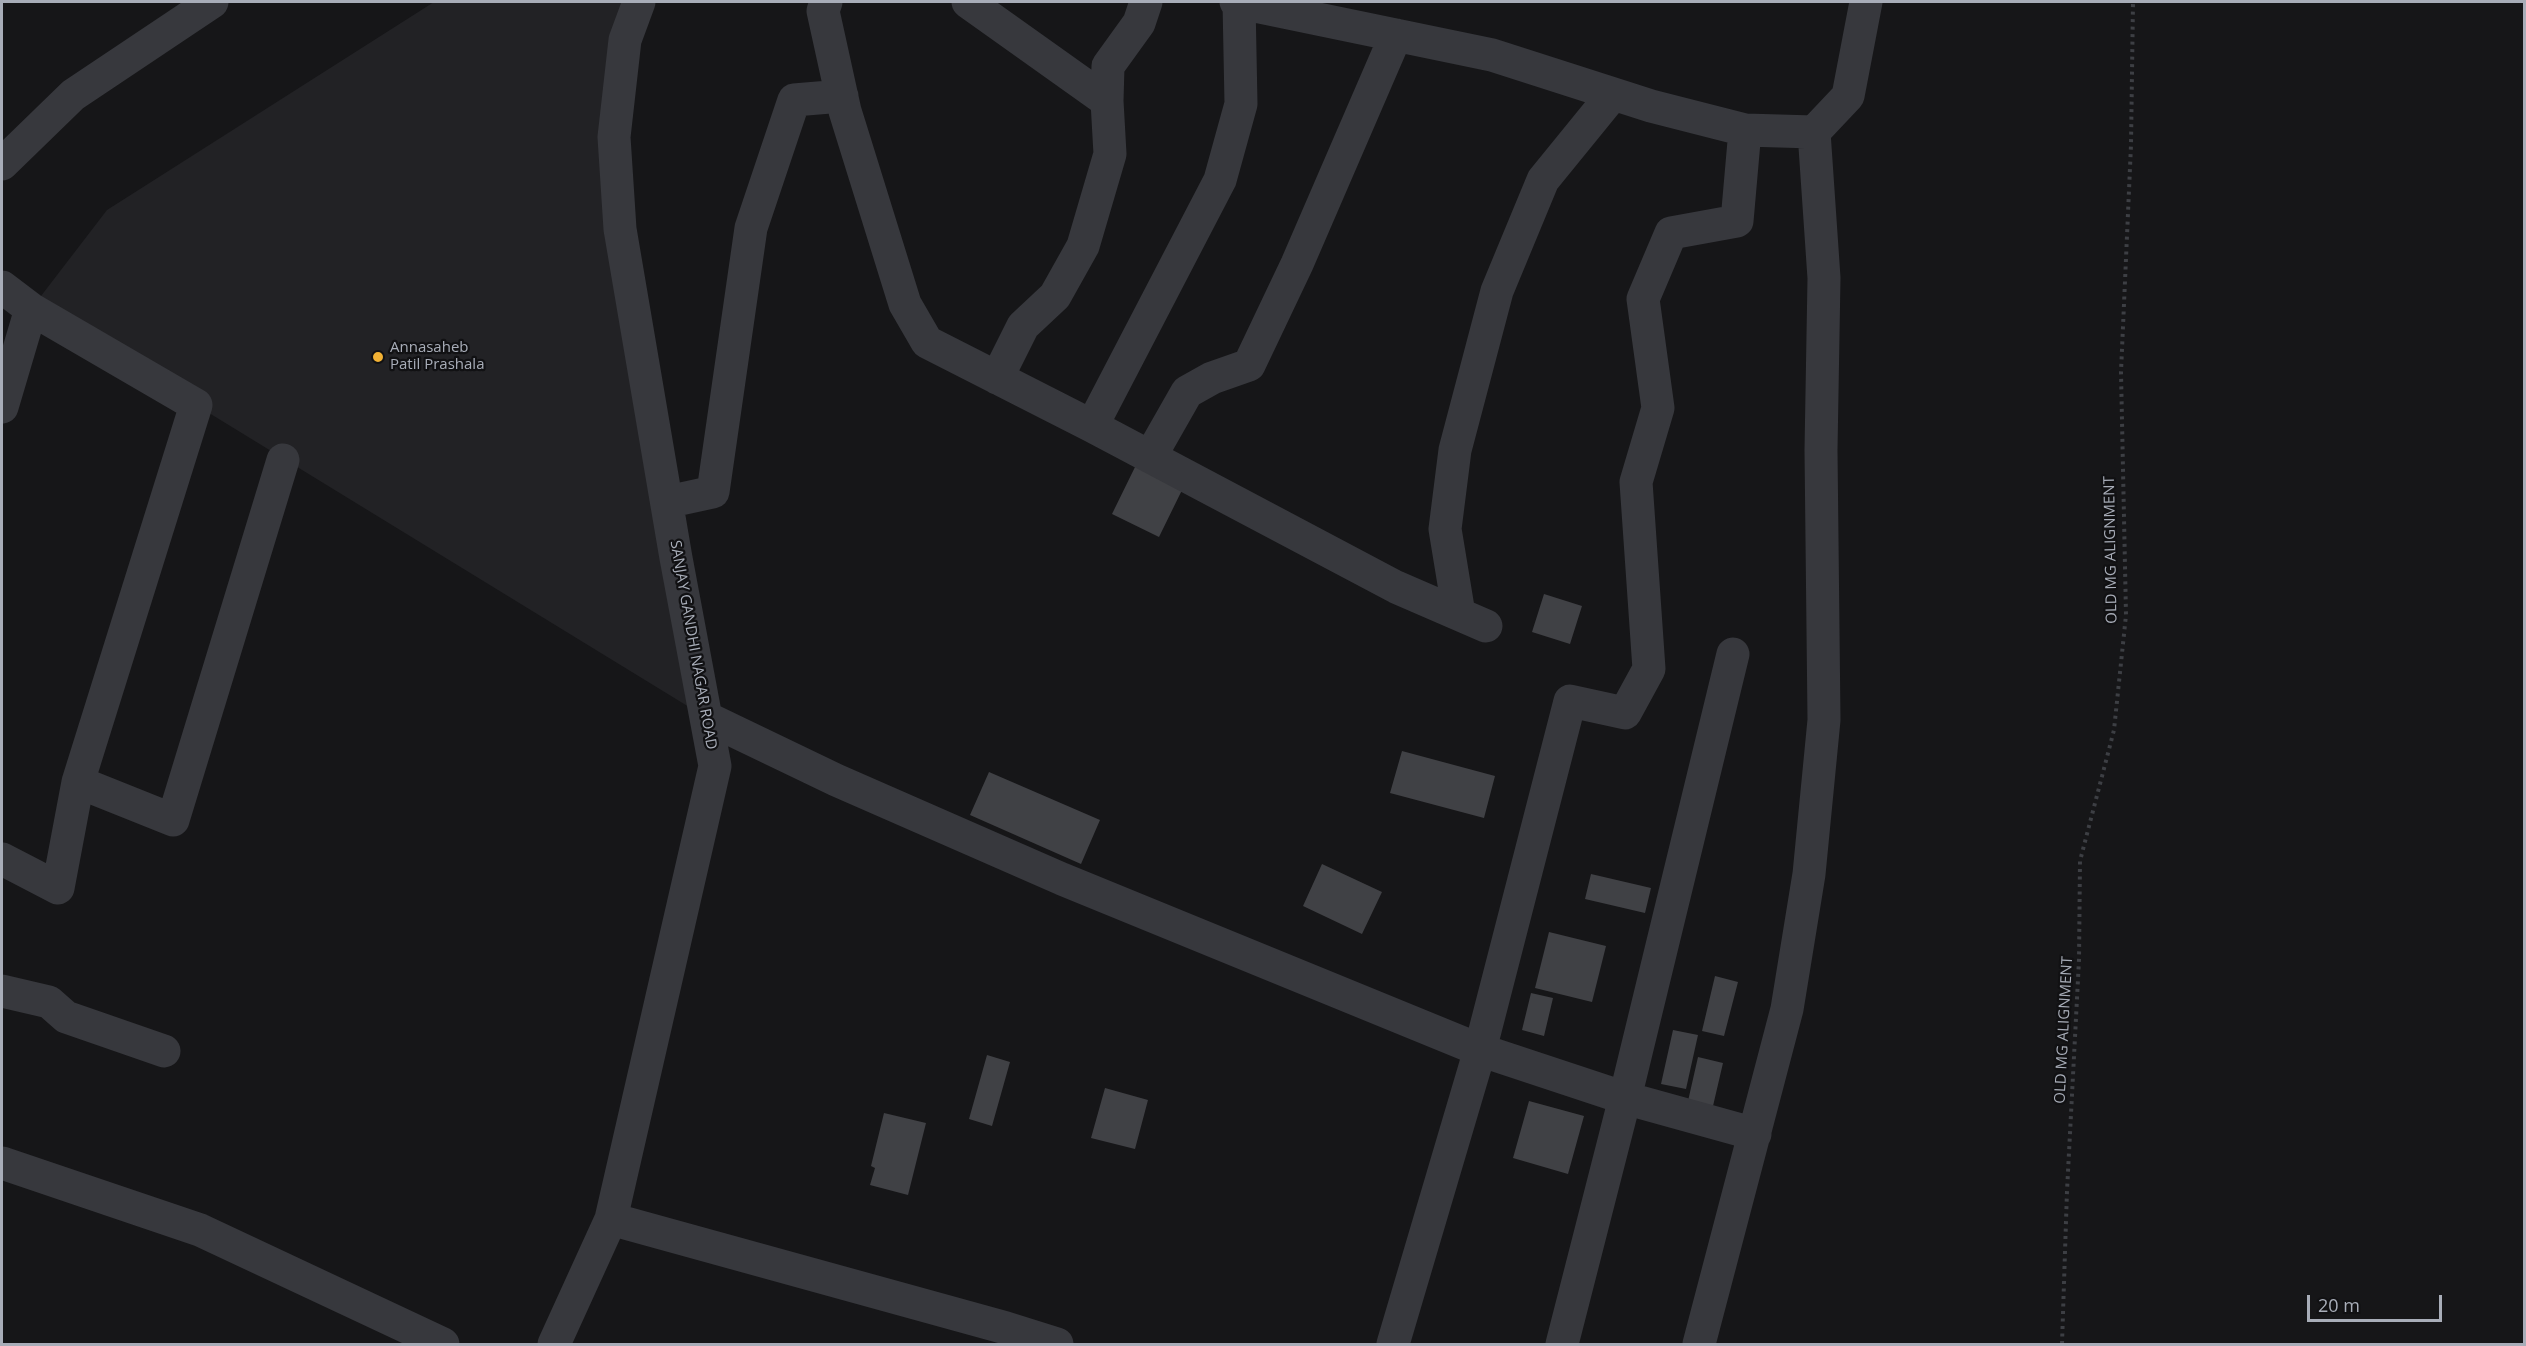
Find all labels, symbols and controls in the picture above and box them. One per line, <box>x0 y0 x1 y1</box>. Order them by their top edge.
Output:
place label: Annasaheb Patil Prashala <box>390 339 484 374</box>
marker: Annasaheb Patil Prashala <box>371 350 385 364</box>
street label: OLD MG ALIGNMENT <box>2101 476 2121 624</box>
street label: SANJAY GANDHI NAGAR ROAD <box>666 539 720 751</box>
street label: OLD MG ALIGNMENT <box>2051 956 2077 1104</box>
scale bar <box>2310 1283 2445 1321</box>
text: 20 m <box>2318 1293 2360 1317</box>

